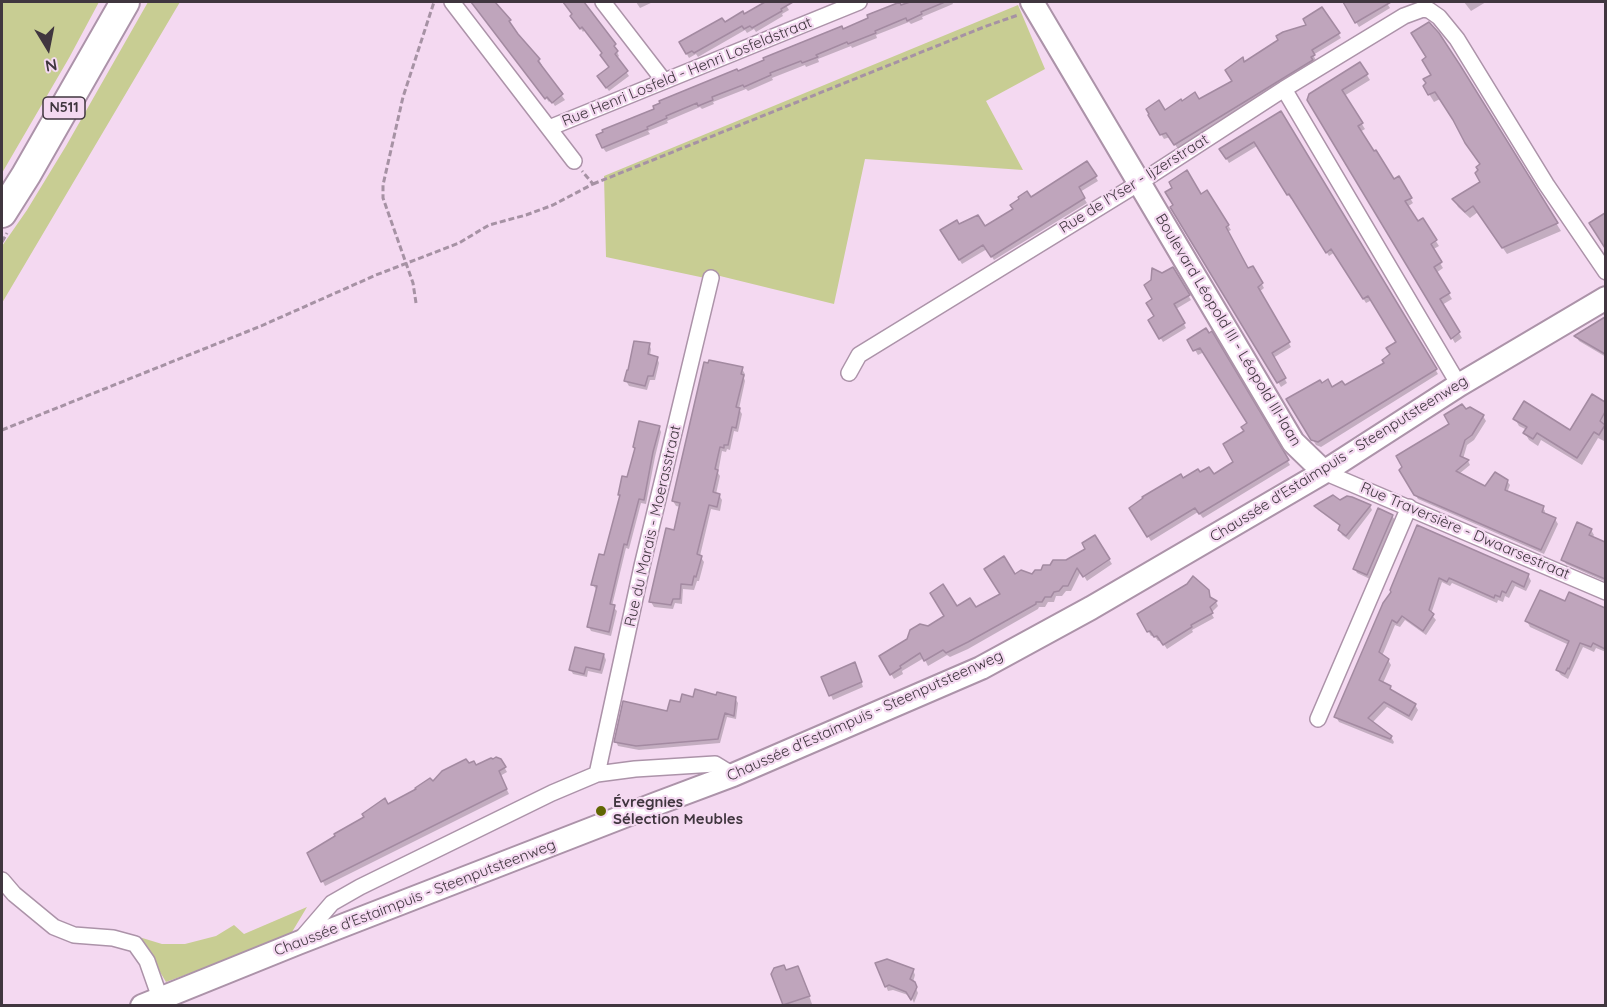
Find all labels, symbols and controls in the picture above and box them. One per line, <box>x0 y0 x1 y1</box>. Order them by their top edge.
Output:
street label: Rue Henri Losfeld - Henri Losfeldstraat <box>559 13 815 131</box>
north arrow <box>18 18 78 78</box>
text: N <box>44 55 59 77</box>
road number: N511 <box>43 97 85 119</box>
street label: Rue de l'Yser - Ijzerstraat <box>1056 131 1212 237</box>
street label: Boulevard Léopold III - Léopold III-laan <box>1151 211 1305 449</box>
street label: Chaussée d'Estaimpuis - Steenputsteenweg <box>1207 372 1471 546</box>
street label: Rue du Marais - Moerasstraat <box>621 424 685 628</box>
street label: Rue Traversière - Dwaarsestraat <box>1358 479 1572 583</box>
street label: Chaussée d'Estaimpuis - Steenputsteenweg <box>724 647 1006 785</box>
place label: Évregnies Sélection Meubles <box>613 793 743 828</box>
marker: Évregnies Sélection Meubles <box>594 804 608 818</box>
street label: Chaussée d'Estaimpuis - Steenputsteenweg <box>272 836 558 960</box>

